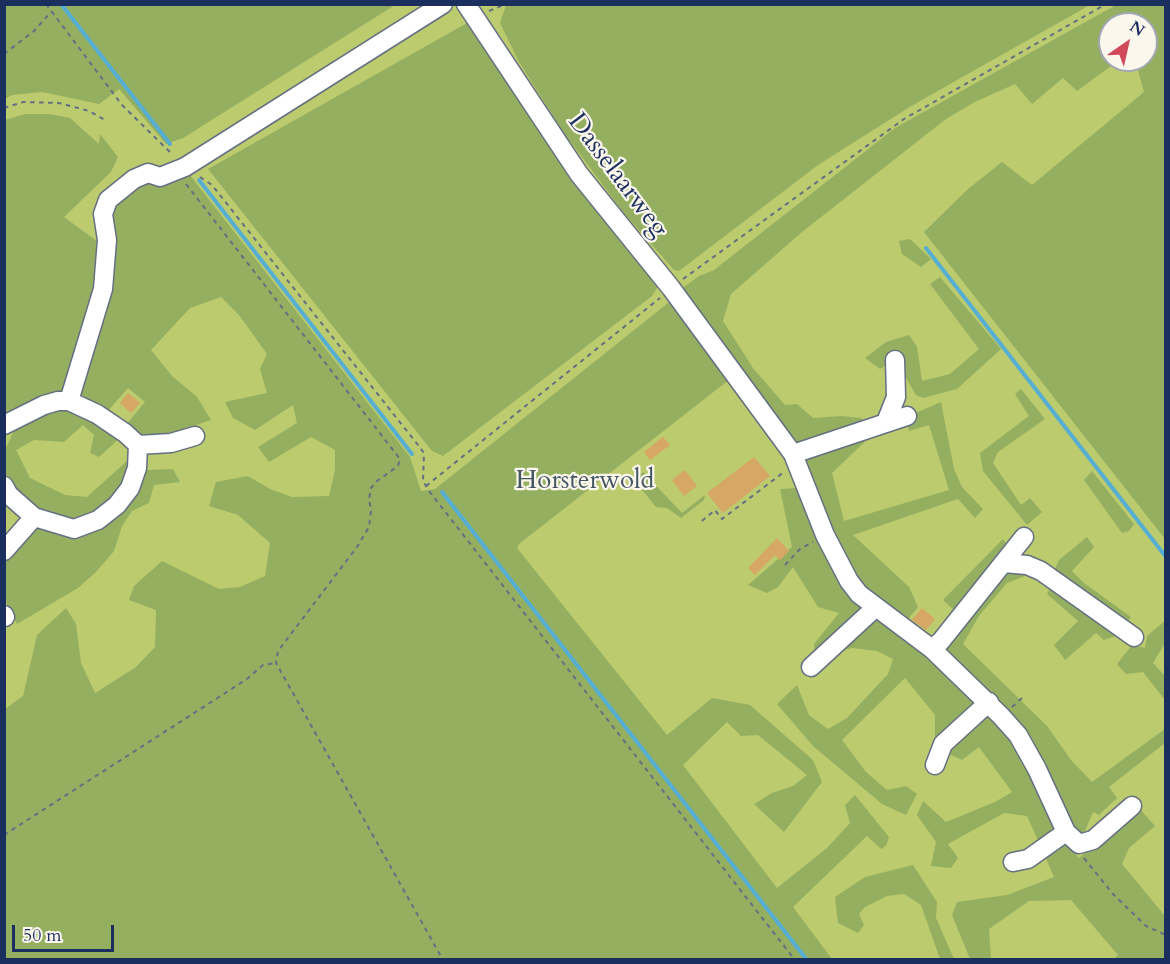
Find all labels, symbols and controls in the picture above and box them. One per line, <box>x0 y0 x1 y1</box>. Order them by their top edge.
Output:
north arrow <box>1098 12 1158 72</box>
text: N <box>1125 16 1149 42</box>
street label: Dasselaarweg <box>560 108 674 244</box>
park label: Horsterwold <box>516 466 654 498</box>
scale bar <box>15 913 117 951</box>
text: 50 m <box>23 923 62 948</box>

